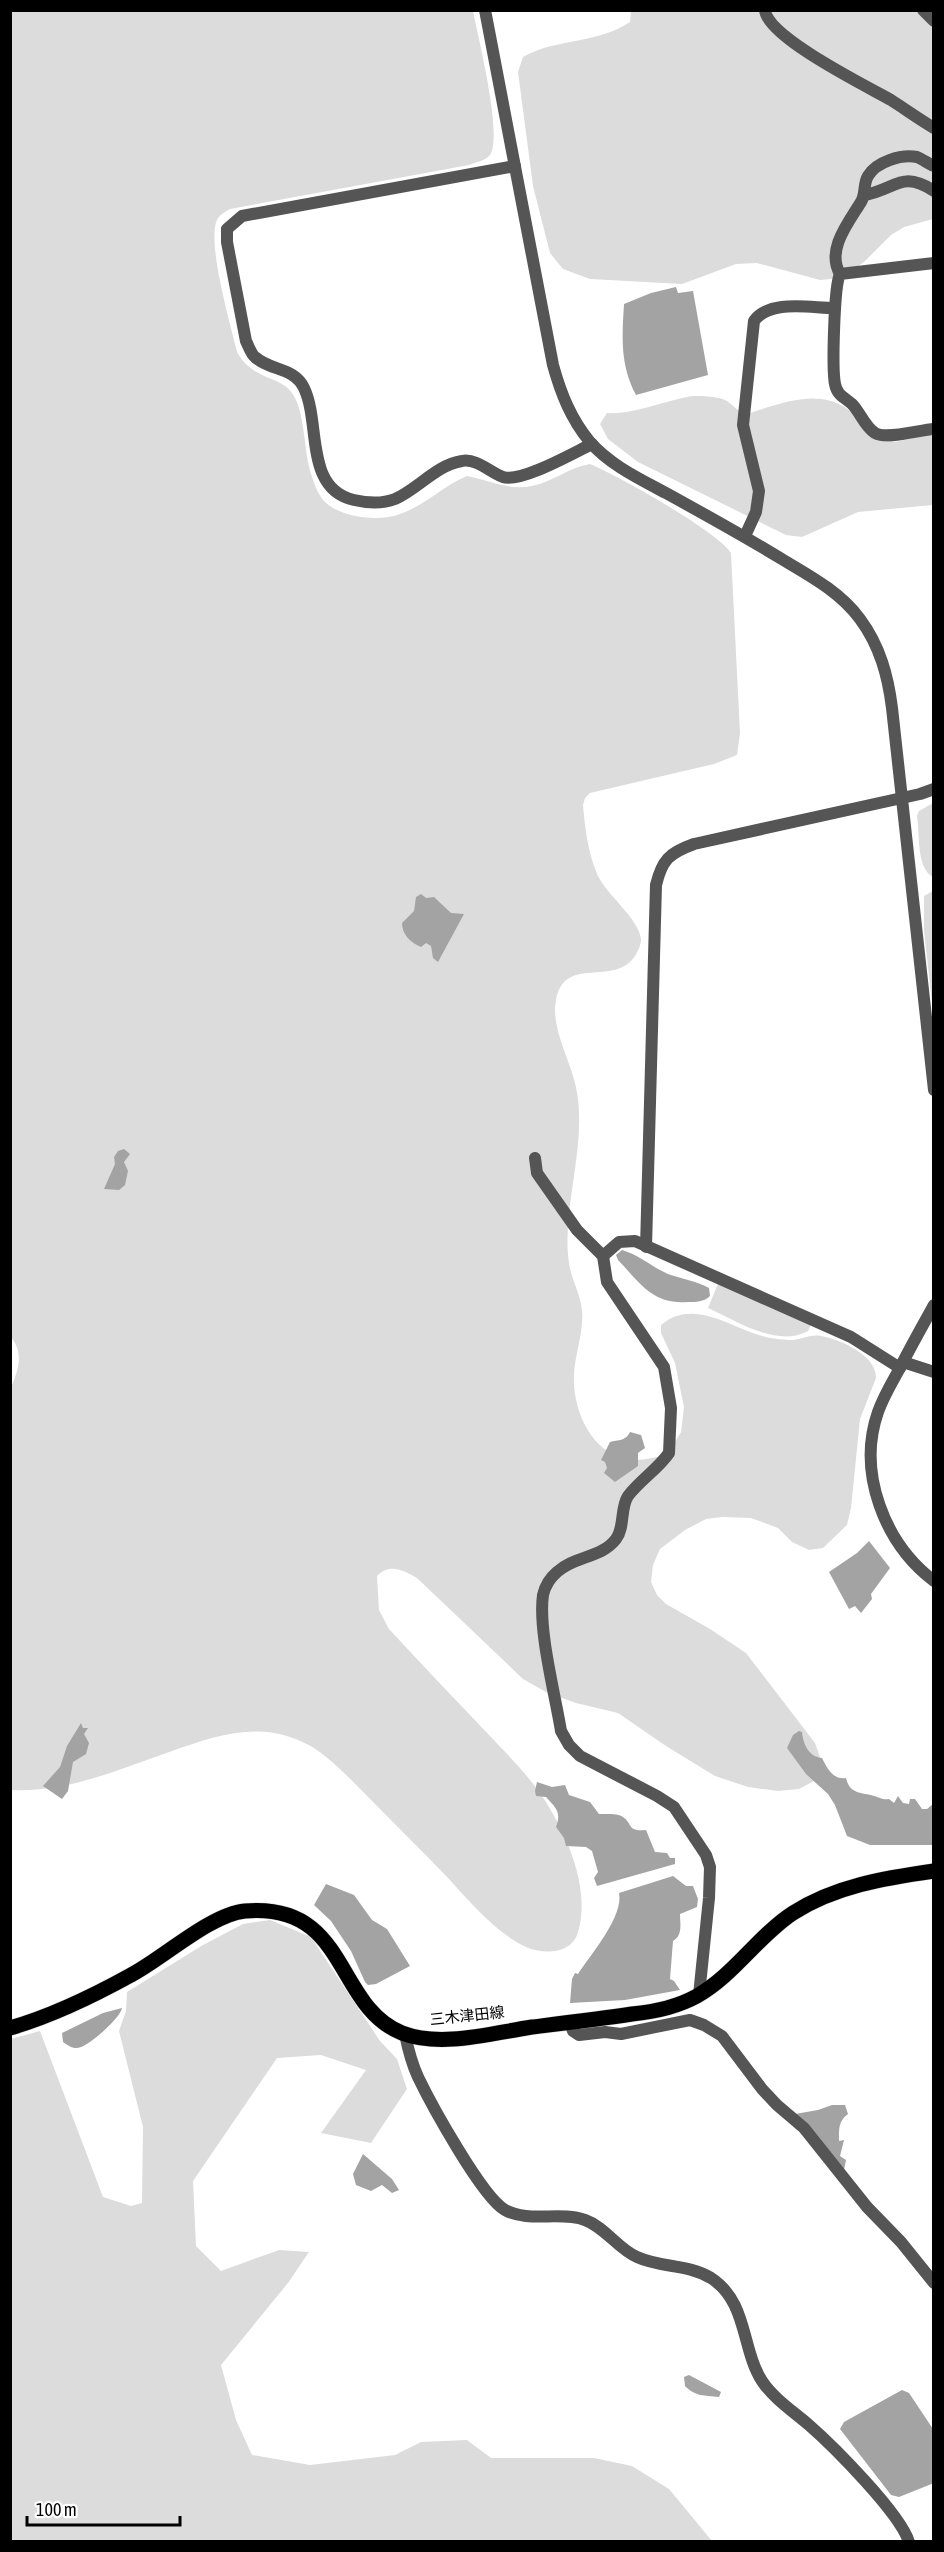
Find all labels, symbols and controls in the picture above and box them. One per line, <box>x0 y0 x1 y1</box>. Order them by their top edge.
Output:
street label: 三木津田線 <box>429 2003 505 2028</box>
scale bar <box>27 2489 180 2527</box>
text: 100 m <box>36 2499 77 2520</box>

